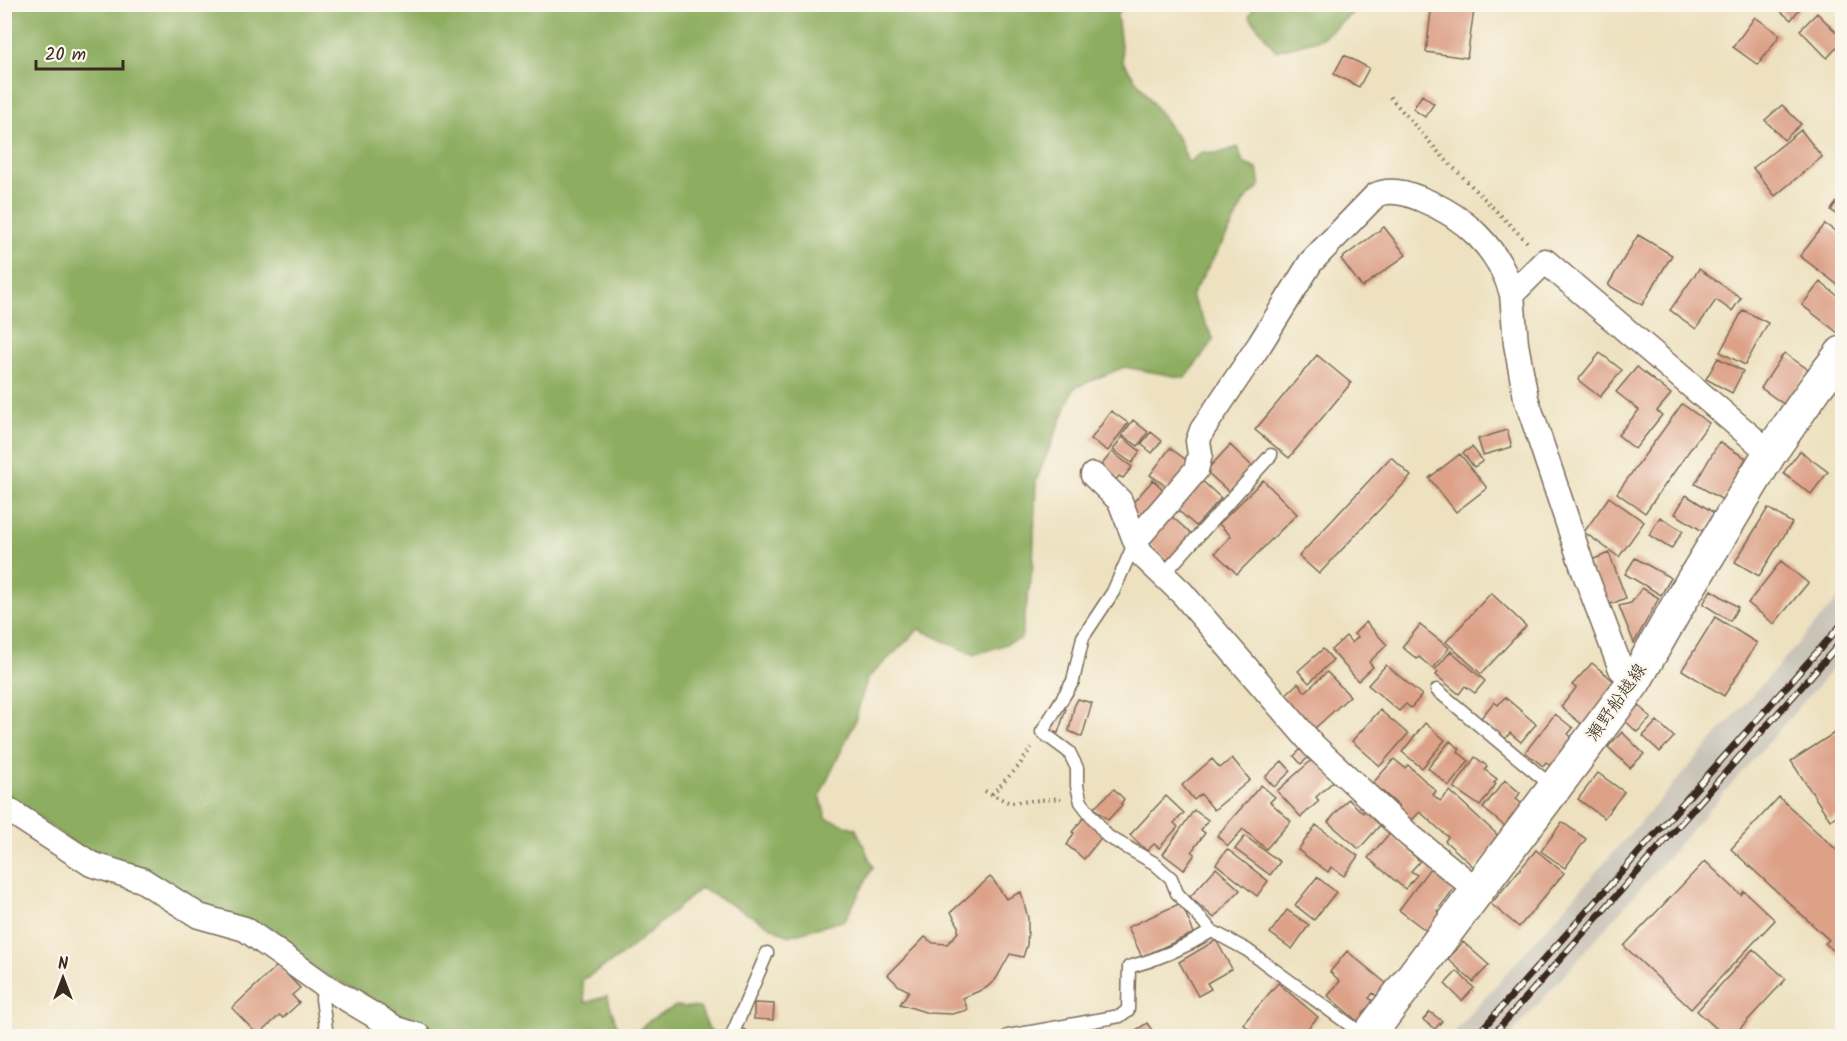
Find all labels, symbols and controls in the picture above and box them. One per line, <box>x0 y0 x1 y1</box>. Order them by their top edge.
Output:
scale bar <box>36 33 123 71</box>
text: 20 m <box>45 41 86 70</box>
street label: 瀬野船越線 <box>1580 658 1655 748</box>
north arrow <box>33 948 93 1008</box>
text: N <box>58 952 68 977</box>

